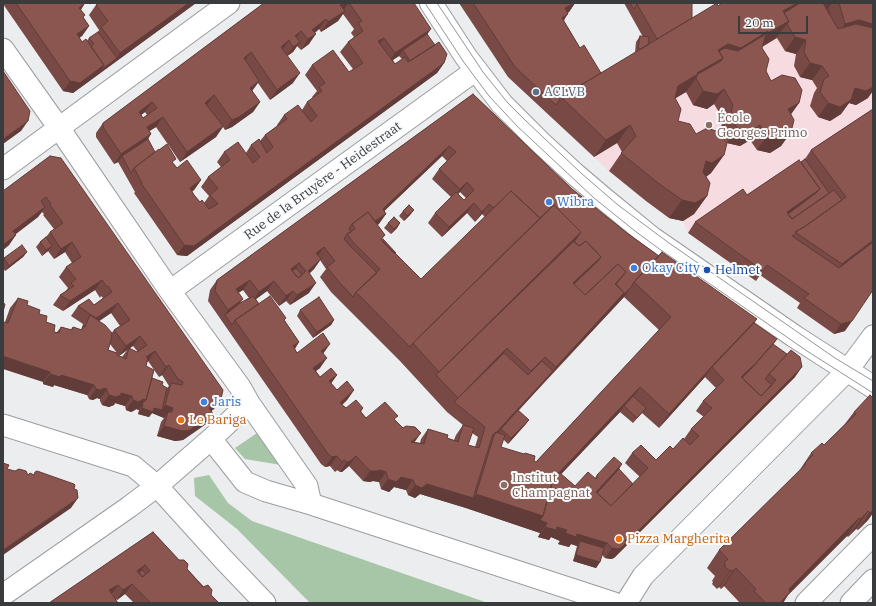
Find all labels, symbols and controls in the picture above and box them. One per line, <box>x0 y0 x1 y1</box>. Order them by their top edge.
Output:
scale bar <box>740 8 810 34</box>
text: 20 m <box>745 15 774 30</box>
place label: ACLVB <box>544 84 585 100</box>
marker: ACLVB <box>531 87 541 97</box>
place label: École Georges Primo <box>717 110 807 141</box>
street label: Rue de la Bruyère - Heidestraat <box>241 119 405 243</box>
marker: École Georges Primo <box>704 120 714 130</box>
place label: Wibra <box>557 194 594 210</box>
marker: Wibra <box>544 197 554 207</box>
place label: Okay City <box>642 260 700 276</box>
place label: Helmet <box>715 262 760 278</box>
marker: Okay City <box>629 263 639 273</box>
marker: Helmet <box>702 265 712 275</box>
place label: Jaris <box>212 394 241 410</box>
marker: Jaris <box>199 397 209 407</box>
place label: Le Bariga <box>189 412 246 428</box>
marker: Le Bariga <box>176 415 186 425</box>
place label: Institut Champagnat <box>512 470 590 501</box>
marker: Institut Champagnat <box>499 480 509 490</box>
place label: Pizza Margherita <box>627 531 730 547</box>
marker: Pizza Margherita <box>614 534 624 544</box>

